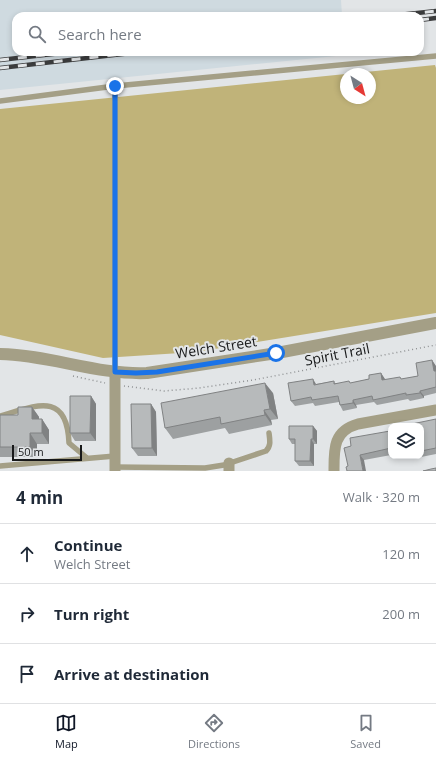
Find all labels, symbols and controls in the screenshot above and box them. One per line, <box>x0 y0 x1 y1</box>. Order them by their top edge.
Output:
search box <box>12 12 424 56</box>
icon: search <box>26 23 48 45</box>
text: Search here <box>58 24 142 44</box>
north arrow <box>340 68 376 104</box>
route end <box>106 77 124 95</box>
street label: Welch Street <box>174 331 258 363</box>
street label: Spirit Trail <box>303 338 371 370</box>
route start <box>267 344 285 362</box>
map controls <box>388 423 424 459</box>
button: layers <box>388 423 424 459</box>
scale bar <box>12 443 82 462</box>
text: 50 m <box>18 444 44 459</box>
text: 4 min <box>16 486 63 509</box>
text: Walk · 320 m <box>343 488 420 506</box>
text: Continue <box>54 535 122 555</box>
icon: ahead <box>16 543 38 565</box>
text: 120 m <box>382 545 420 563</box>
text: Welch Street <box>54 555 130 573</box>
icon: right <box>16 603 38 625</box>
text: Turn right <box>54 604 129 624</box>
text: 200 m <box>382 605 420 623</box>
icon: arrive <box>16 663 38 685</box>
text: Arrive at destination <box>54 664 209 684</box>
tab: Map <box>55 712 78 751</box>
tab: Directions <box>188 712 240 751</box>
tab: Saved <box>350 712 381 751</box>

